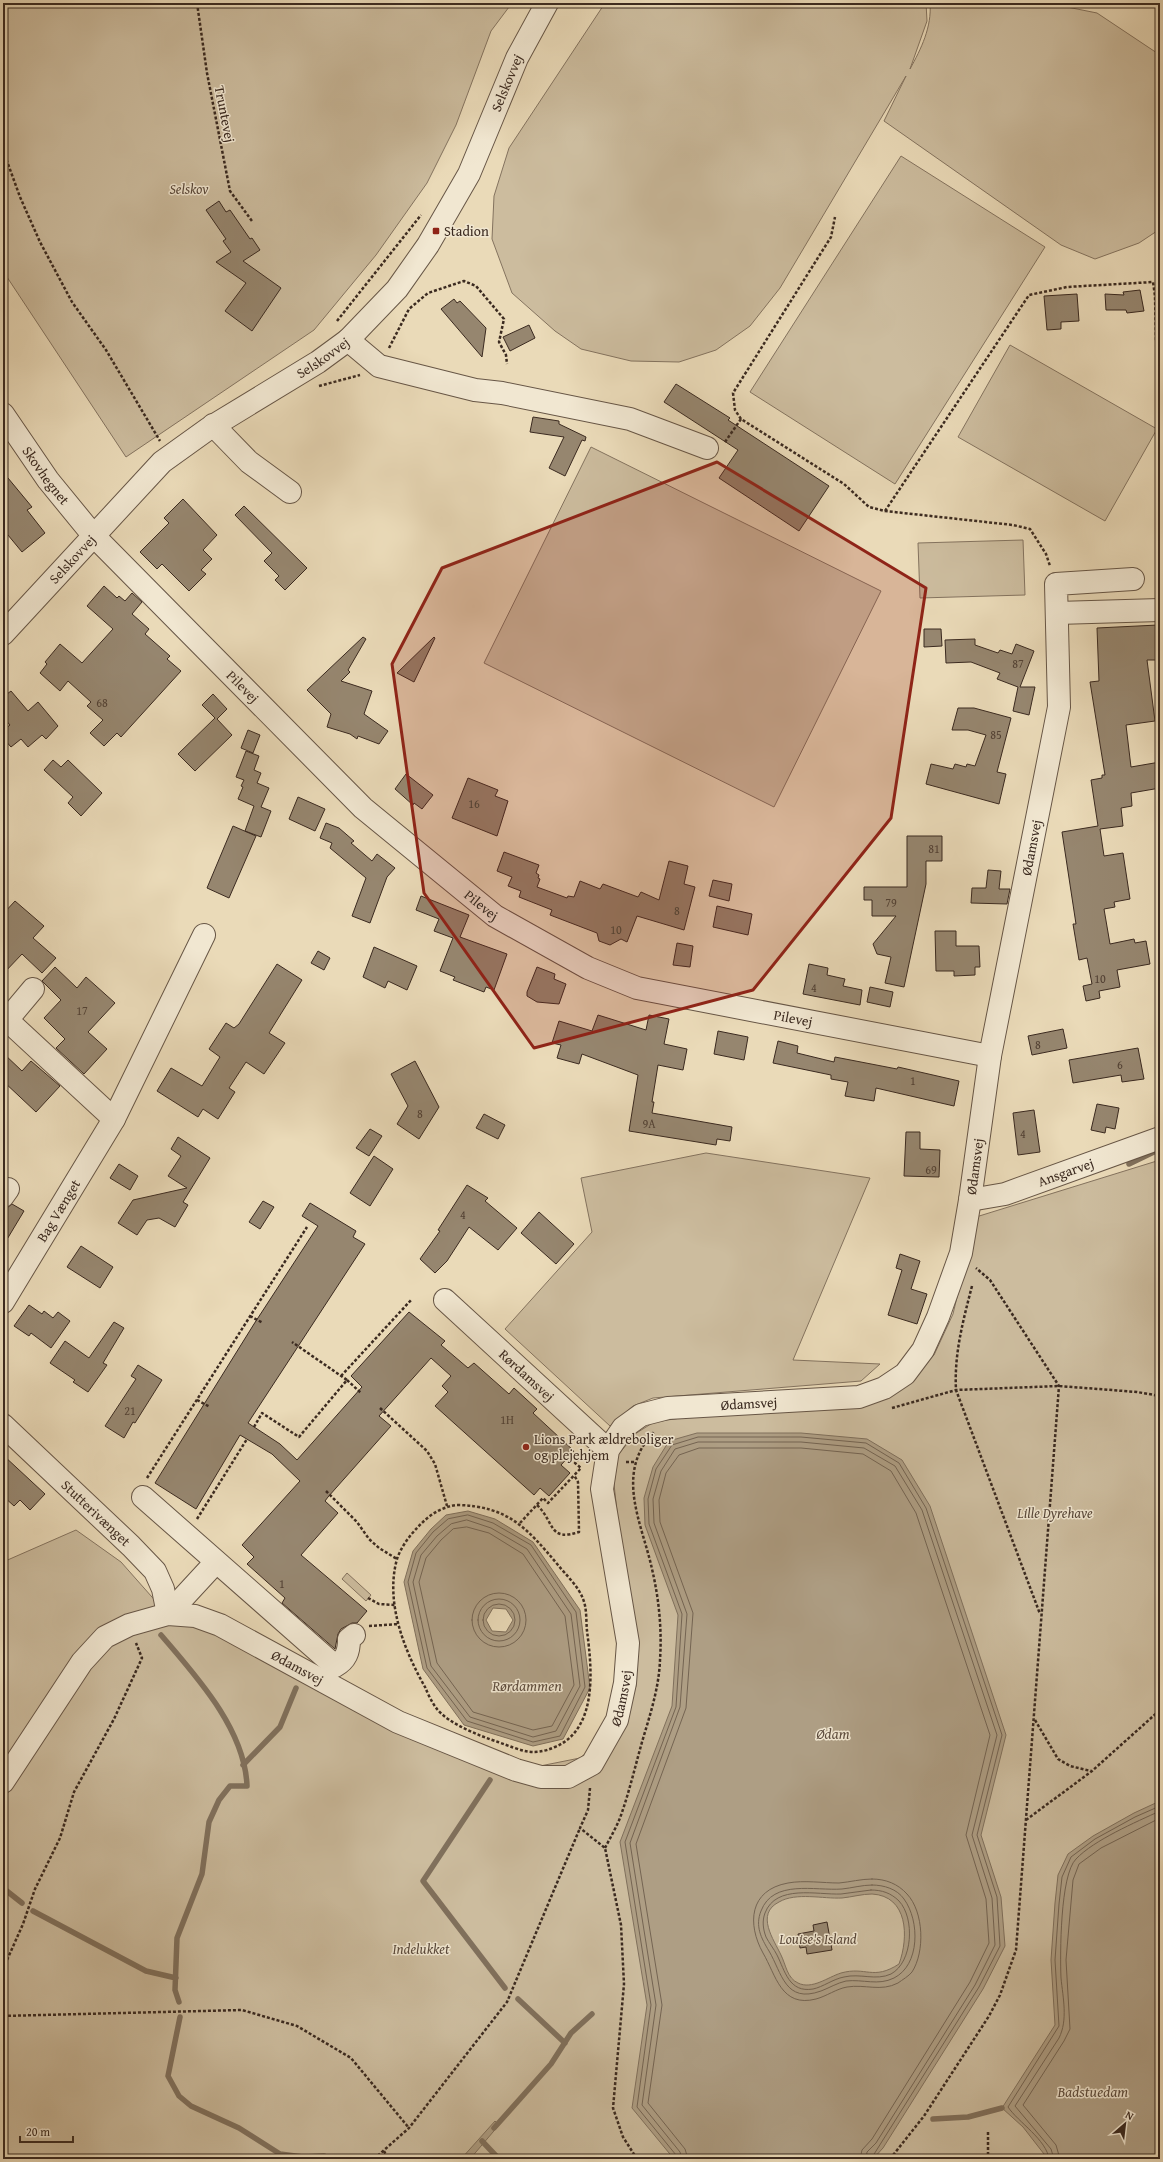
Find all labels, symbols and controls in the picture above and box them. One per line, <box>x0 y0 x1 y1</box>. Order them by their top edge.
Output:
street label: Selskovvej <box>486 50 527 115</box>
street label: Truntevej <box>210 84 240 144</box>
park label: Selskov <box>170 179 209 199</box>
place label: Stadion <box>444 221 489 241</box>
marker: Stadion <box>431 226 441 236</box>
street label: Selskovvej <box>292 332 353 383</box>
street label: Skovhegnet <box>18 442 74 509</box>
street label: Selskovvej <box>44 530 100 588</box>
house number: 87 <box>1012 655 1024 672</box>
street label: Pilevej <box>222 666 264 707</box>
house number: 68 <box>96 694 108 711</box>
house number: 85 <box>990 726 1002 743</box>
house number: 16 <box>468 795 480 812</box>
street label: Ødamsvej <box>1016 818 1047 877</box>
house number: 81 <box>928 840 940 857</box>
street label: Pilevej <box>460 885 502 926</box>
house number: 79 <box>885 894 897 911</box>
house number: 8 <box>674 902 680 919</box>
house number: 10 <box>610 921 622 938</box>
house number: 10 <box>1094 970 1106 987</box>
house number: 4 <box>811 979 817 996</box>
house number: 17 <box>76 1002 88 1019</box>
street label: Pilevej <box>772 1005 814 1032</box>
house number: 8 <box>1035 1036 1041 1053</box>
house number: 6 <box>1117 1056 1123 1073</box>
house number: 1 <box>910 1072 916 1089</box>
house number: 8 <box>417 1105 423 1122</box>
house number: 9A <box>642 1115 656 1132</box>
house number: 4 <box>1020 1125 1026 1142</box>
street label: Ødamsvej <box>961 1137 988 1196</box>
street label: Ansgarvej <box>1035 1153 1096 1191</box>
house number: 69 <box>925 1161 937 1178</box>
street label: Bag Vænget <box>32 1175 85 1246</box>
house number: 4 <box>460 1206 466 1223</box>
street label: Rørdamsvej <box>495 1344 559 1406</box>
street label: Ødamsvej <box>720 1392 778 1415</box>
house number: 21 <box>124 1402 136 1419</box>
house number: 1H <box>500 1411 514 1428</box>
place label: Lions Park ældreboliger og plejehjem <box>534 1429 674 1465</box>
marker: Lions Park ældreboliger og plejehjem <box>521 1442 531 1452</box>
street label: Stutterivænget <box>57 1475 135 1551</box>
park label: Lille Dyrehave <box>1016 1503 1093 1523</box>
house number: 1 <box>279 1575 285 1592</box>
street label: Ødamsvej <box>268 1645 327 1690</box>
street label: Ødamsvej <box>605 1669 636 1730</box>
water label: Rørdammen <box>491 1675 562 1696</box>
water label: Ødam <box>816 1723 850 1744</box>
park label: Louise's Island <box>778 1929 857 1949</box>
park label: Indelukket <box>393 1939 450 1959</box>
water label: Badstuedam <box>1057 2081 1128 2102</box>
north arrow <box>1105 2104 1145 2144</box>
text: N <box>1123 2106 1137 2124</box>
scale bar <box>20 2118 73 2144</box>
text: 20 m <box>26 2123 50 2140</box>

